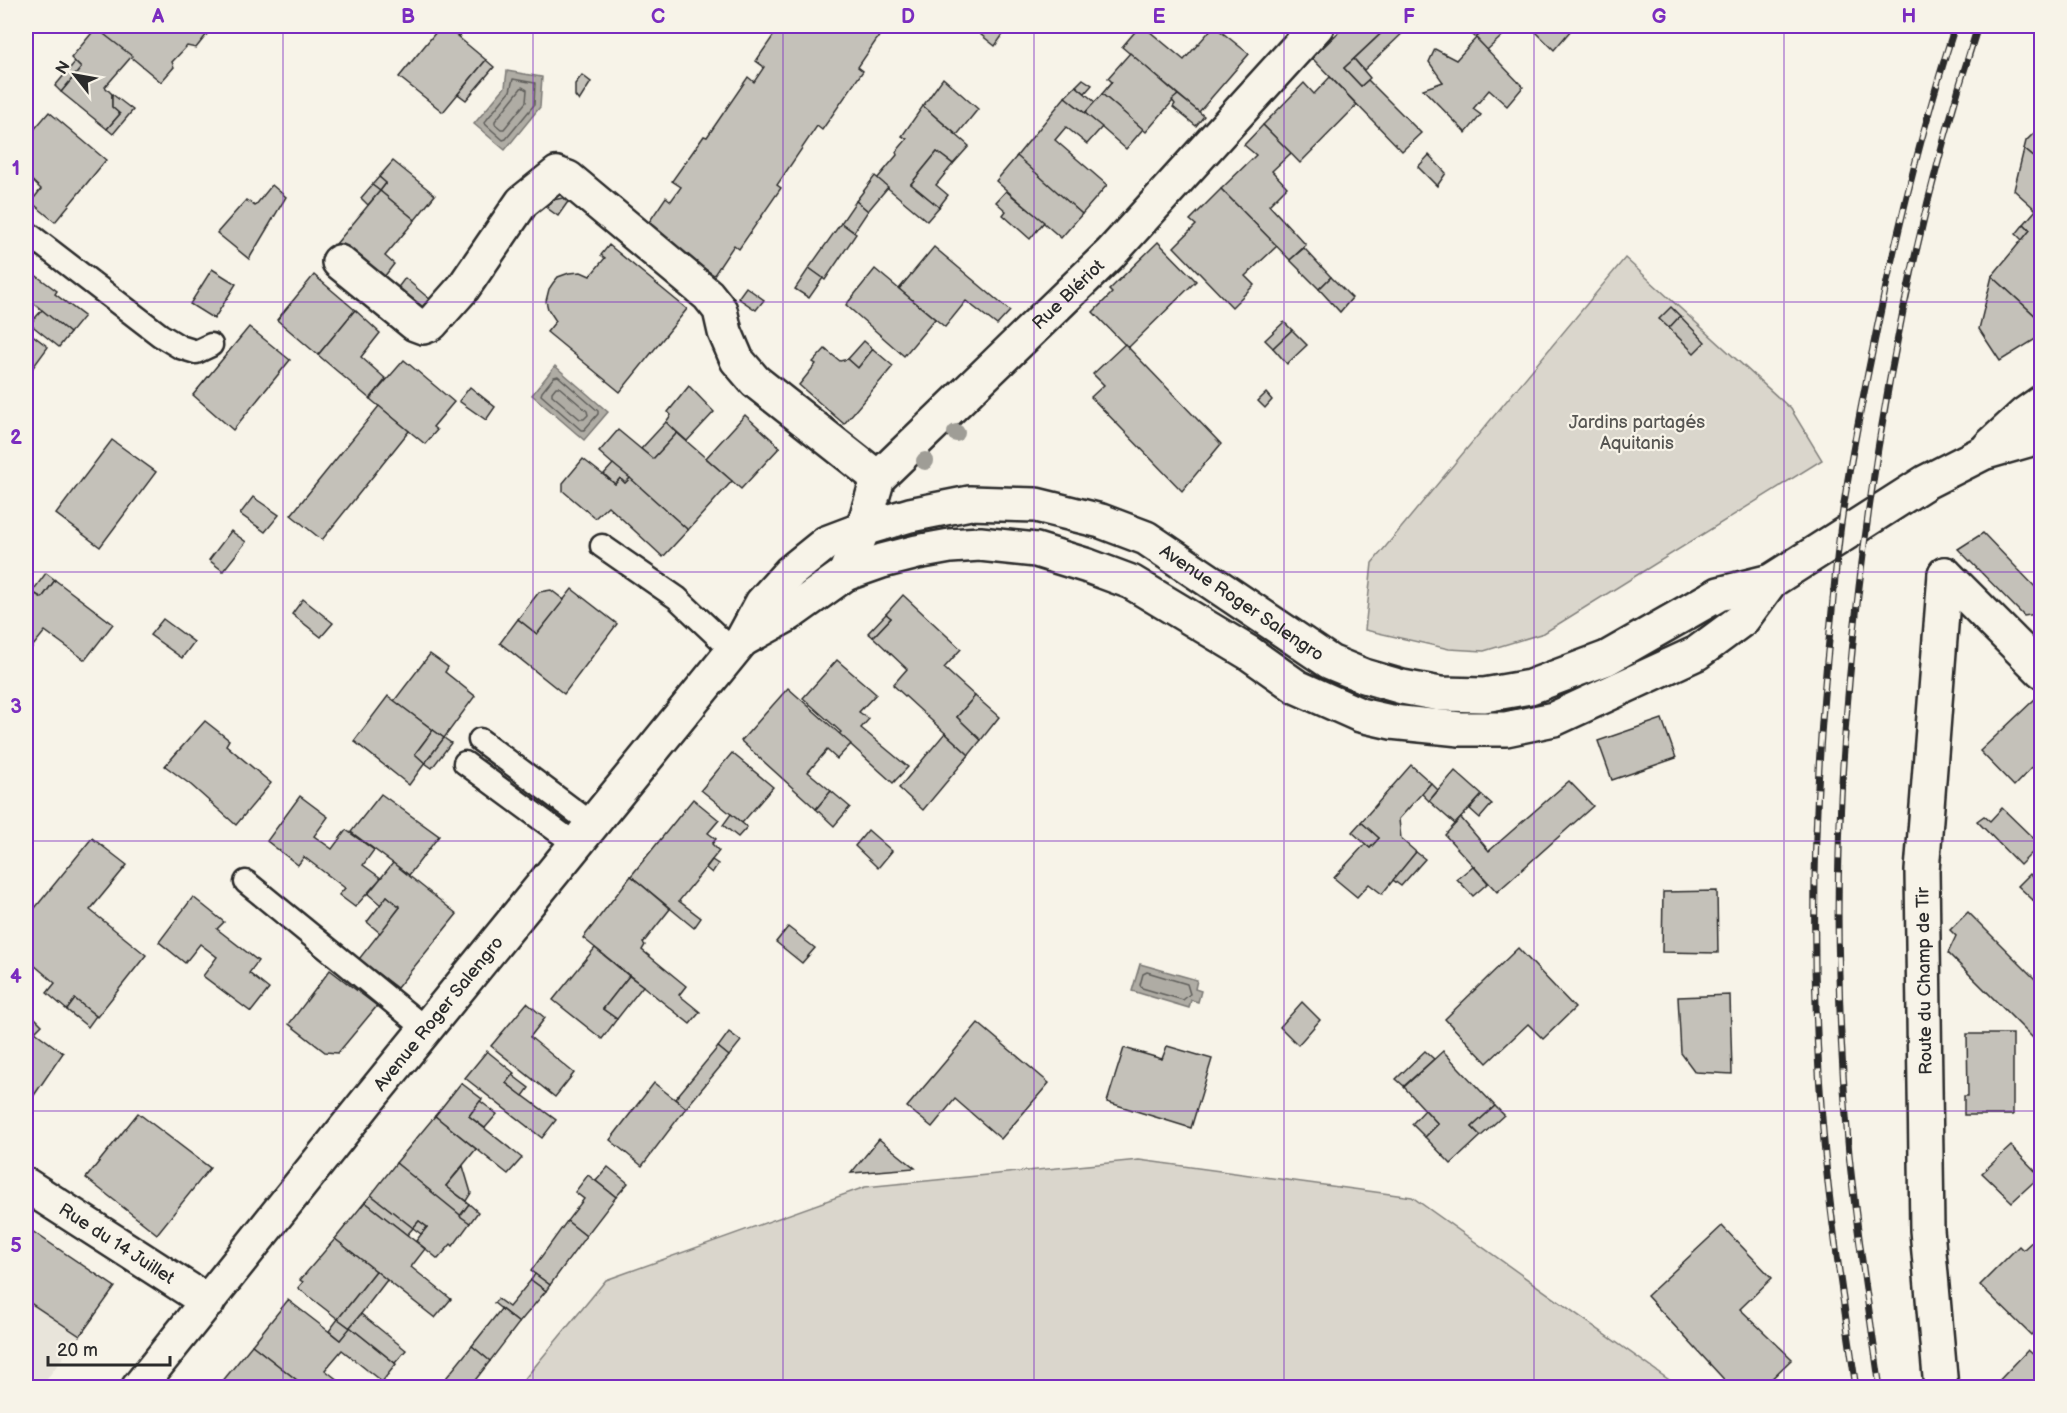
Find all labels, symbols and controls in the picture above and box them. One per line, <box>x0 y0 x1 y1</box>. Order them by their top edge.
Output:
text: A <box>151 5 165 29</box>
text: B <box>401 5 415 29</box>
text: C <box>651 5 665 29</box>
text: D <box>901 5 915 29</box>
text: E <box>1153 5 1166 29</box>
text: F <box>1403 5 1415 29</box>
text: G <box>1652 5 1667 29</box>
text: H <box>1902 5 1916 29</box>
north arrow <box>45 45 105 105</box>
text: N <box>52 58 75 78</box>
text: 1 <box>12 157 20 181</box>
street label: Rue Blériot <box>1028 255 1109 334</box>
park label: Jardins partagés Aquitanis <box>1569 412 1705 454</box>
text: 2 <box>10 426 22 450</box>
street label: Avenue Roger Salengro <box>1156 540 1328 666</box>
text: 3 <box>10 695 22 719</box>
street label: Route du Champ de Tir <box>1912 886 1937 1075</box>
street label: Avenue Roger Salengro <box>370 932 508 1095</box>
text: 4 <box>10 965 22 989</box>
street label: Rue du 14 Juillet <box>55 1199 179 1289</box>
text: 5 <box>10 1234 22 1258</box>
scale bar <box>48 1329 170 1367</box>
text: 20 m <box>57 1340 98 1361</box>

